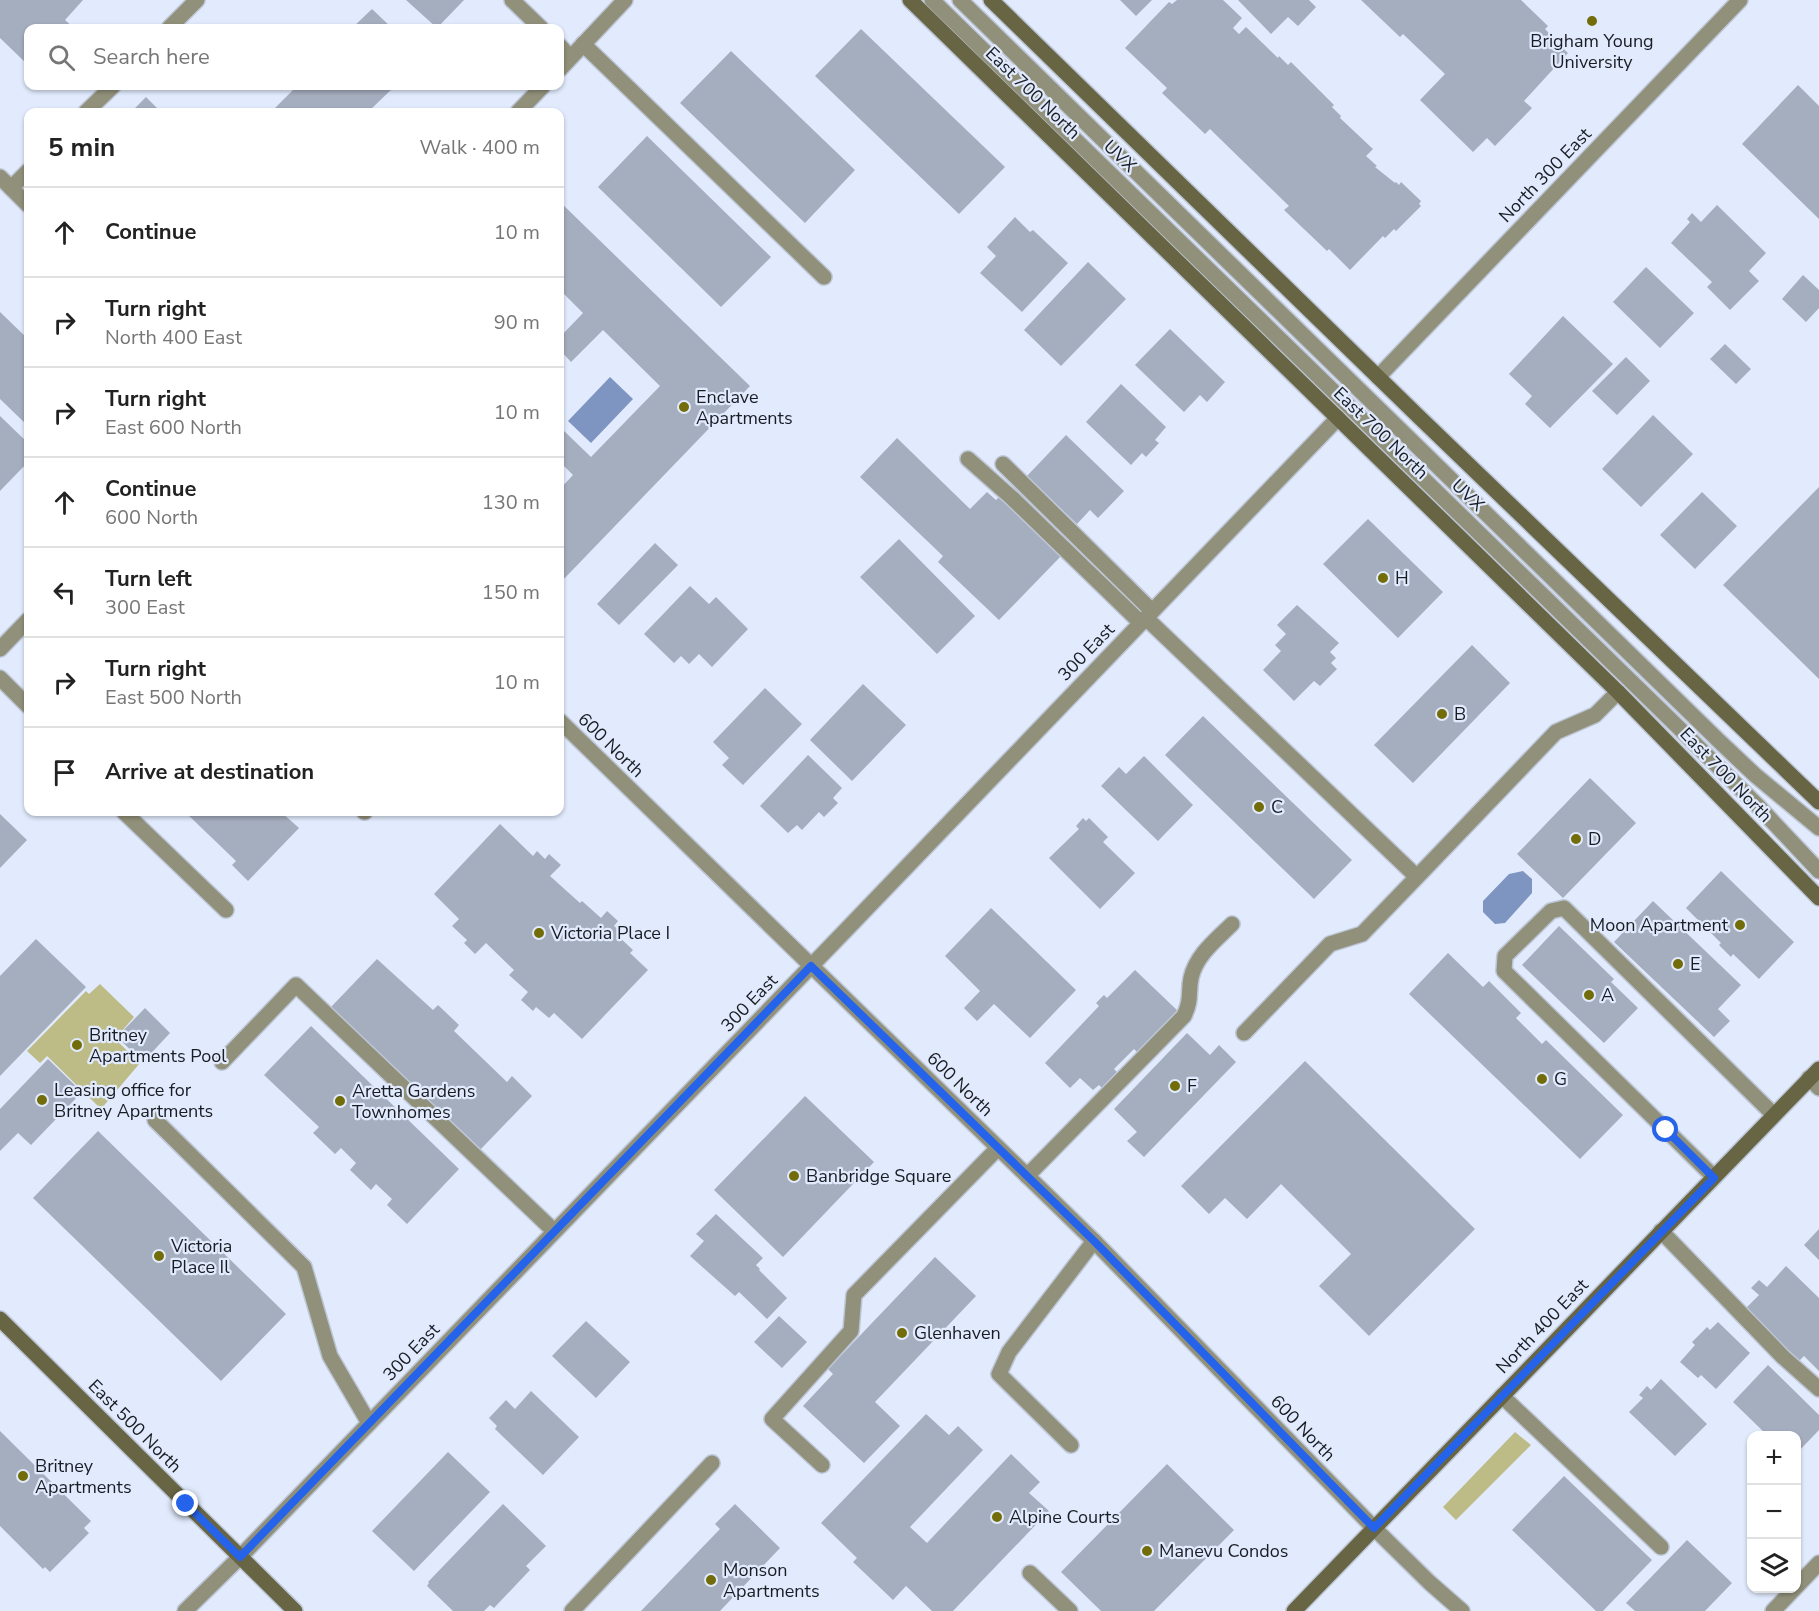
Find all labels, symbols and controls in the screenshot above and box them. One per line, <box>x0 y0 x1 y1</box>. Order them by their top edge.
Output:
marker: Brigham Young University <box>1585 14 1599 28</box>
search box <box>24 24 564 90</box>
place label: Brigham Young University <box>1530 29 1654 74</box>
icon: search <box>45 41 78 74</box>
text: Search here <box>93 42 210 72</box>
street label: East 700 North <box>980 42 1086 144</box>
street label: North 300 East <box>1494 122 1597 228</box>
text: 5 min <box>48 130 115 165</box>
text: Walk · 400 m <box>420 134 540 161</box>
street label: UVX <box>1098 135 1142 178</box>
icon: ahead <box>48 216 81 249</box>
text: Continue <box>105 217 196 247</box>
text: 10 m <box>494 219 540 246</box>
text: Turn right <box>105 294 206 324</box>
icon: right <box>48 306 81 339</box>
text: 90 m <box>494 309 540 336</box>
text: North 400 East <box>105 324 242 351</box>
street label: East 700 North <box>1328 382 1434 484</box>
text: Turn right <box>105 384 206 414</box>
place label: Enclave Apartments <box>696 385 793 430</box>
icon: right <box>48 396 81 429</box>
text: 10 m <box>494 399 540 426</box>
marker: Enclave Apartments <box>677 400 691 414</box>
text: East 600 North <box>105 414 242 441</box>
text: Continue <box>105 474 196 504</box>
street label: UVX <box>1446 474 1490 517</box>
icon: ahead <box>48 486 81 519</box>
text: 130 m <box>482 489 540 516</box>
text: 600 North <box>105 504 198 531</box>
text: Turn left <box>105 564 192 594</box>
place label: H <box>1395 566 1409 590</box>
marker: H <box>1376 571 1390 585</box>
icon: left <box>48 576 81 609</box>
text: 150 m <box>482 579 540 606</box>
text: 300 East <box>105 594 185 621</box>
street label: 300 East <box>1052 617 1120 686</box>
text: Turn right <box>105 654 206 684</box>
icon: right <box>48 666 81 699</box>
text: 10 m <box>494 669 540 696</box>
text: East 500 North <box>105 684 242 711</box>
place label: B <box>1454 702 1466 726</box>
street label: 600 North <box>573 707 649 783</box>
marker: B <box>1435 707 1449 721</box>
street label: East 700 North <box>1675 722 1777 828</box>
icon: arrive <box>48 756 81 789</box>
text: Arrive at destination <box>105 757 314 787</box>
place label: C <box>1271 795 1283 819</box>
marker: C <box>1252 800 1266 814</box>
place label: D <box>1588 827 1601 851</box>
marker: D <box>1569 832 1583 846</box>
place label: Moon Apartment <box>1590 913 1729 937</box>
marker: Moon Apartment <box>1733 918 1747 932</box>
place label: Victoria Place I <box>550 921 670 945</box>
marker: Victoria Place I <box>532 926 546 940</box>
place label: E <box>1690 952 1701 976</box>
marker: E <box>1671 957 1685 971</box>
street label: 300 East <box>715 968 783 1037</box>
place label: A <box>1601 983 1614 1007</box>
marker: A <box>1582 988 1596 1002</box>
place label: Britney Apartments Pool <box>89 1023 227 1068</box>
marker: Britney Apartments Pool <box>70 1038 84 1052</box>
street label: 600 North <box>922 1046 998 1122</box>
place label: G <box>1554 1067 1567 1091</box>
marker: G <box>1535 1072 1549 1086</box>
place label: F <box>1187 1074 1197 1098</box>
place label: Leasing office for Britney Apartments <box>54 1078 213 1123</box>
place label: Aretta Gardens Townhomes <box>352 1079 475 1124</box>
marker: F <box>1168 1079 1182 1093</box>
marker: Leasing office for Britney Apartments <box>35 1093 49 1107</box>
marker: Aretta Gardens Townhomes <box>333 1094 347 1108</box>
route start <box>1652 1116 1678 1142</box>
place label: Banbridge Square <box>806 1164 951 1188</box>
marker: Banbridge Square <box>787 1169 801 1183</box>
place label: Victoria Place Il <box>170 1234 232 1279</box>
marker: Victoria Place Il <box>152 1249 166 1263</box>
street label: North 400 East <box>1491 1273 1594 1379</box>
street label: 300 East <box>377 1317 445 1386</box>
place label: Glenhaven <box>914 1321 1001 1345</box>
marker: Glenhaven <box>895 1326 909 1340</box>
street label: East 500 North <box>83 1374 187 1478</box>
street label: 600 North <box>1265 1390 1341 1466</box>
map controls <box>1747 1431 1801 1593</box>
button: + <box>1747 1431 1801 1485</box>
place label: Britney Apartments <box>35 1454 132 1499</box>
marker: Britney Apartments <box>16 1469 30 1483</box>
button: − <box>1747 1485 1801 1539</box>
route end <box>172 1490 198 1516</box>
place label: Alpine Courts <box>1009 1505 1120 1529</box>
marker: Alpine Courts <box>990 1510 1004 1524</box>
place label: Manevu Condos <box>1159 1539 1288 1563</box>
button: layers <box>1747 1539 1801 1593</box>
marker: Manevu Condos <box>1140 1544 1154 1558</box>
place label: Monson Apartments <box>723 1558 820 1603</box>
marker: Monson Apartments <box>704 1573 718 1587</box>

